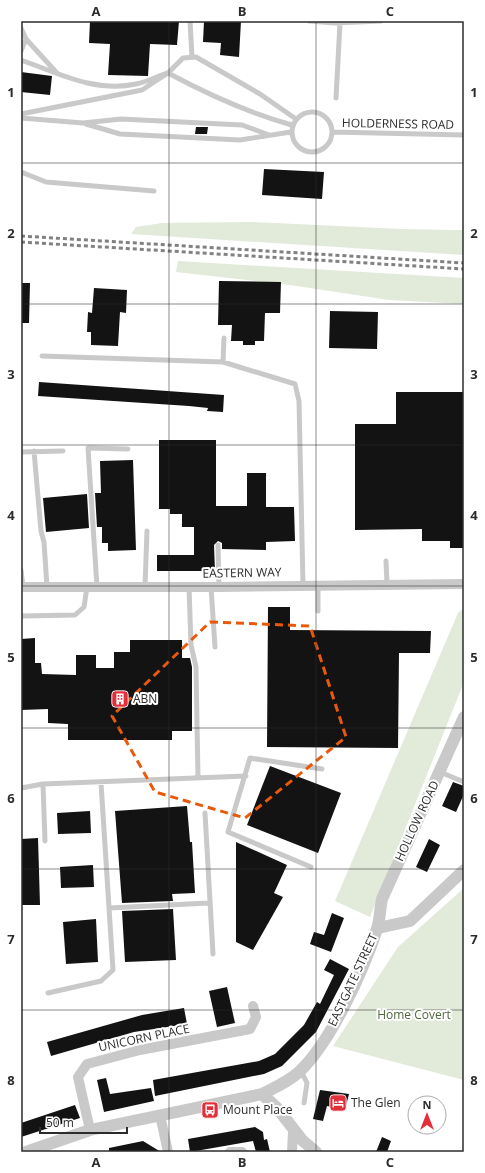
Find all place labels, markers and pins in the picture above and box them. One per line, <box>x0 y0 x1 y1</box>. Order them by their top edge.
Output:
building icon: ABN <box>110 689 130 709</box>
place label: ABN <box>133 690 157 707</box>
hotel icon: The Glen <box>328 1093 348 1113</box>
place label: The Glen <box>351 1094 401 1111</box>
bus stop icon: Mount Place <box>200 1100 220 1120</box>
place label: Mount Place <box>223 1101 293 1118</box>

